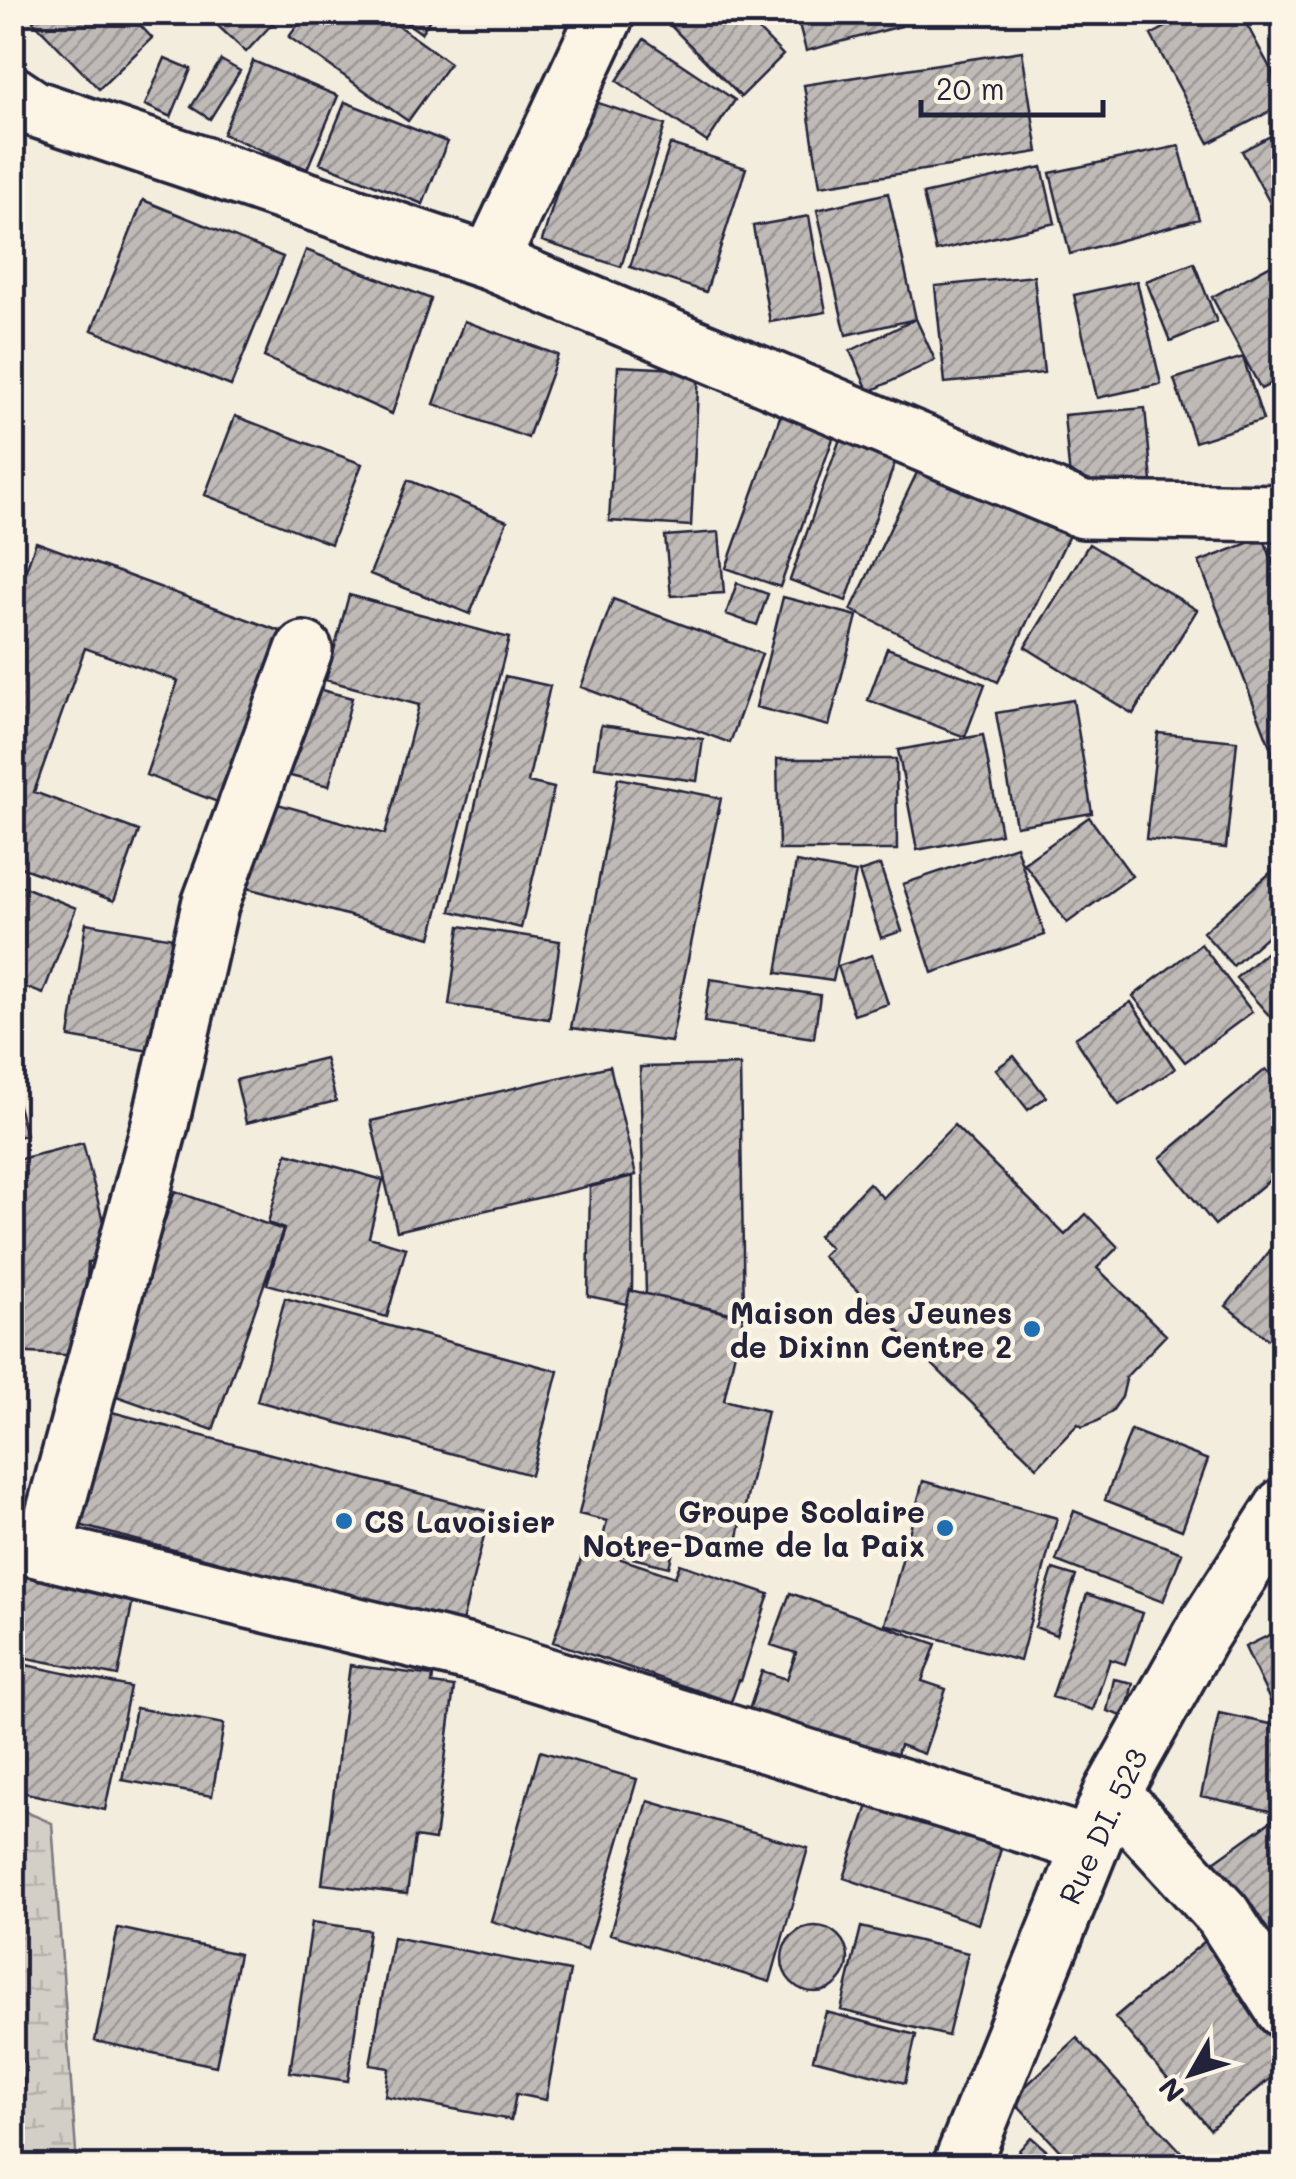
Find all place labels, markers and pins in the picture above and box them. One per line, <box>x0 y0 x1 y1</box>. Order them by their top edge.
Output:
place label: Maison des Jeunes de Dixinn Centre 2 <box>730 1292 1012 1366</box>
marker: Maison des Jeunes de Dixinn Centre 2 <box>1021 1318 1043 1340</box>
place label: Groupe Scolaire Notre-Dame de la Paix <box>582 1491 925 1565</box>
place label: CS Lavoisier <box>364 1501 555 1541</box>
marker: CS Lavoisier <box>333 1510 355 1532</box>
marker: Groupe Scolaire Notre-Dame de la Paix <box>934 1517 956 1539</box>

